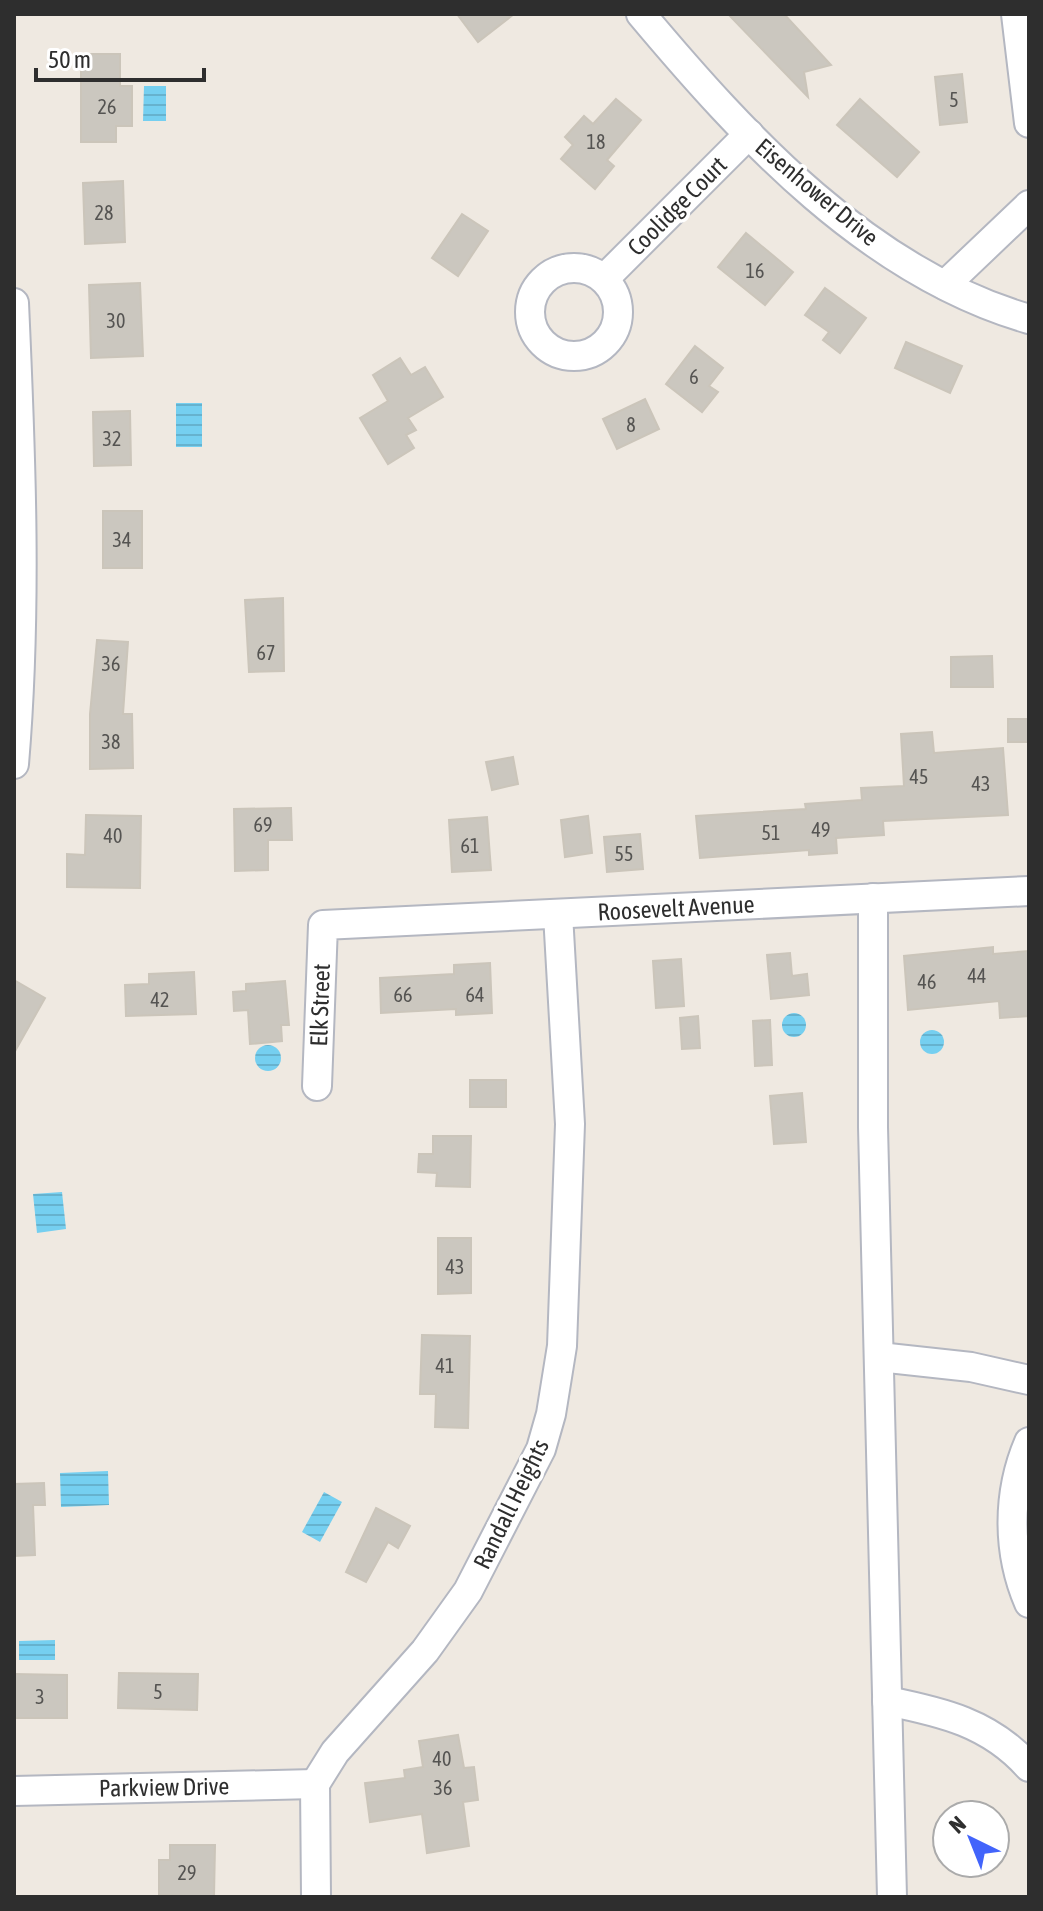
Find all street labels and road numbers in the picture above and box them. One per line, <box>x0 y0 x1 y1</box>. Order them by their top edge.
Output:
street label: Eisenhower Drive <box>750 133 884 251</box>
street label: Coolidge Court <box>622 151 732 261</box>
street label: Roosevelt Avenue <box>597 890 755 926</box>
street label: Elk Street <box>305 963 335 1047</box>
street label: Randall Heights <box>468 1435 554 1573</box>
street label: Parkview Drive <box>99 1772 229 1802</box>

